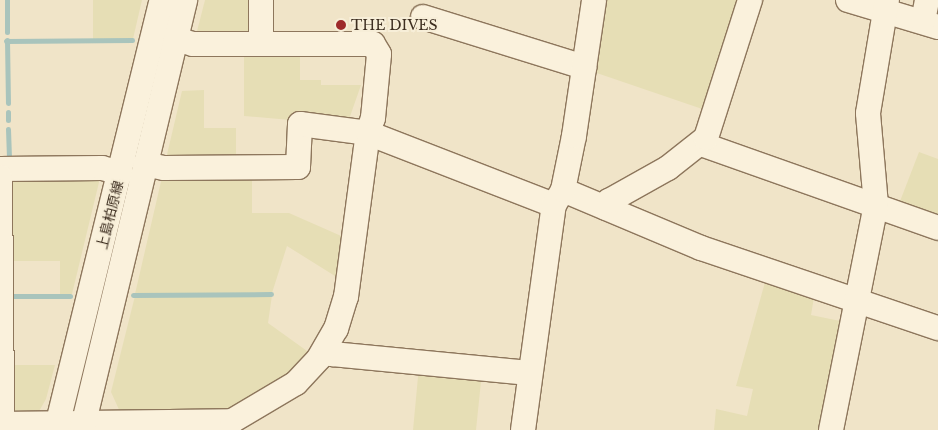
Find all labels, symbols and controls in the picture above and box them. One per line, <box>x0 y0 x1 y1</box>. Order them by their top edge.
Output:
place label: THE DIVES <box>351 17 438 33</box>
marker: THE DIVES <box>335 19 347 31</box>
street label: 上島柏原線 <box>93 179 127 251</box>

